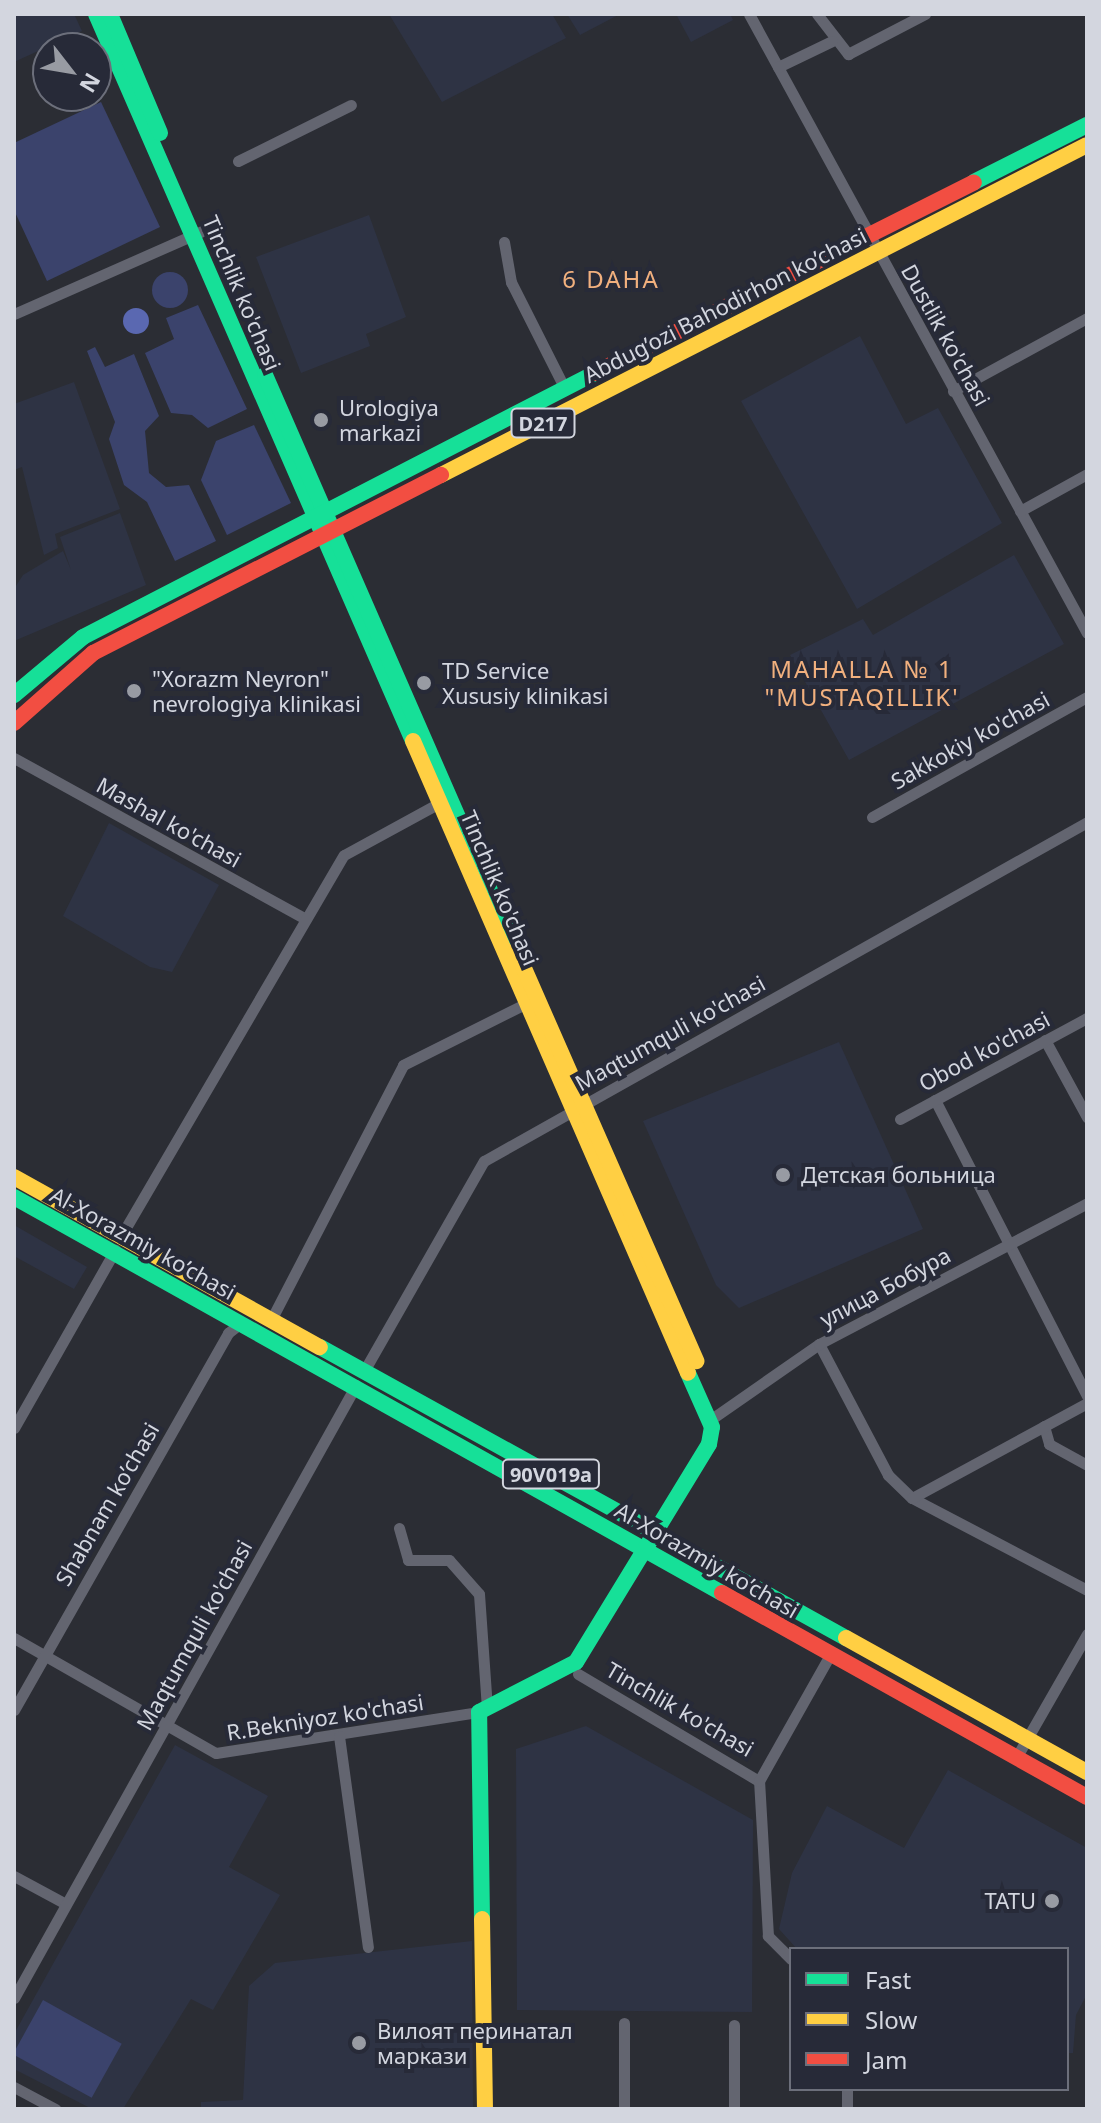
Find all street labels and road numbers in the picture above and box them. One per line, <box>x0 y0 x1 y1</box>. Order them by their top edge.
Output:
street label: Tinchlik ko'chasi <box>197 212 287 374</box>
street label: Abdug’ozi Bahodirhon ko’chasi <box>579 222 871 388</box>
street label: Dustlik ko'chasi <box>896 259 996 411</box>
road number: D217 <box>509 407 577 439</box>
street label: Sakkokiy ko'chasi <box>886 686 1054 794</box>
street label: Mashal ko'chasi <box>92 771 246 873</box>
street label: Tinchlik ko'chasi <box>455 807 545 969</box>
street label: Maqtumquli ko'chasi <box>570 970 770 1096</box>
street label: Obod ko'chasi <box>914 1005 1054 1097</box>
street label: Al-Xorazmiy ko’chasi <box>46 1181 240 1305</box>
street label: улица Бобура <box>815 1242 955 1332</box>
street label: Shabnam ko’chasi <box>50 1418 164 1590</box>
road number: 90V019a <box>501 1458 601 1490</box>
street label: Al-Xorazmiy ko’chasi <box>611 1497 803 1623</box>
street label: Maqtumquli ko'chasi <box>131 1535 257 1735</box>
street label: Tinchlik ko'chasi <box>602 1656 758 1762</box>
street label: R.Bekniyoz ko'chasi <box>225 1688 425 1746</box>

